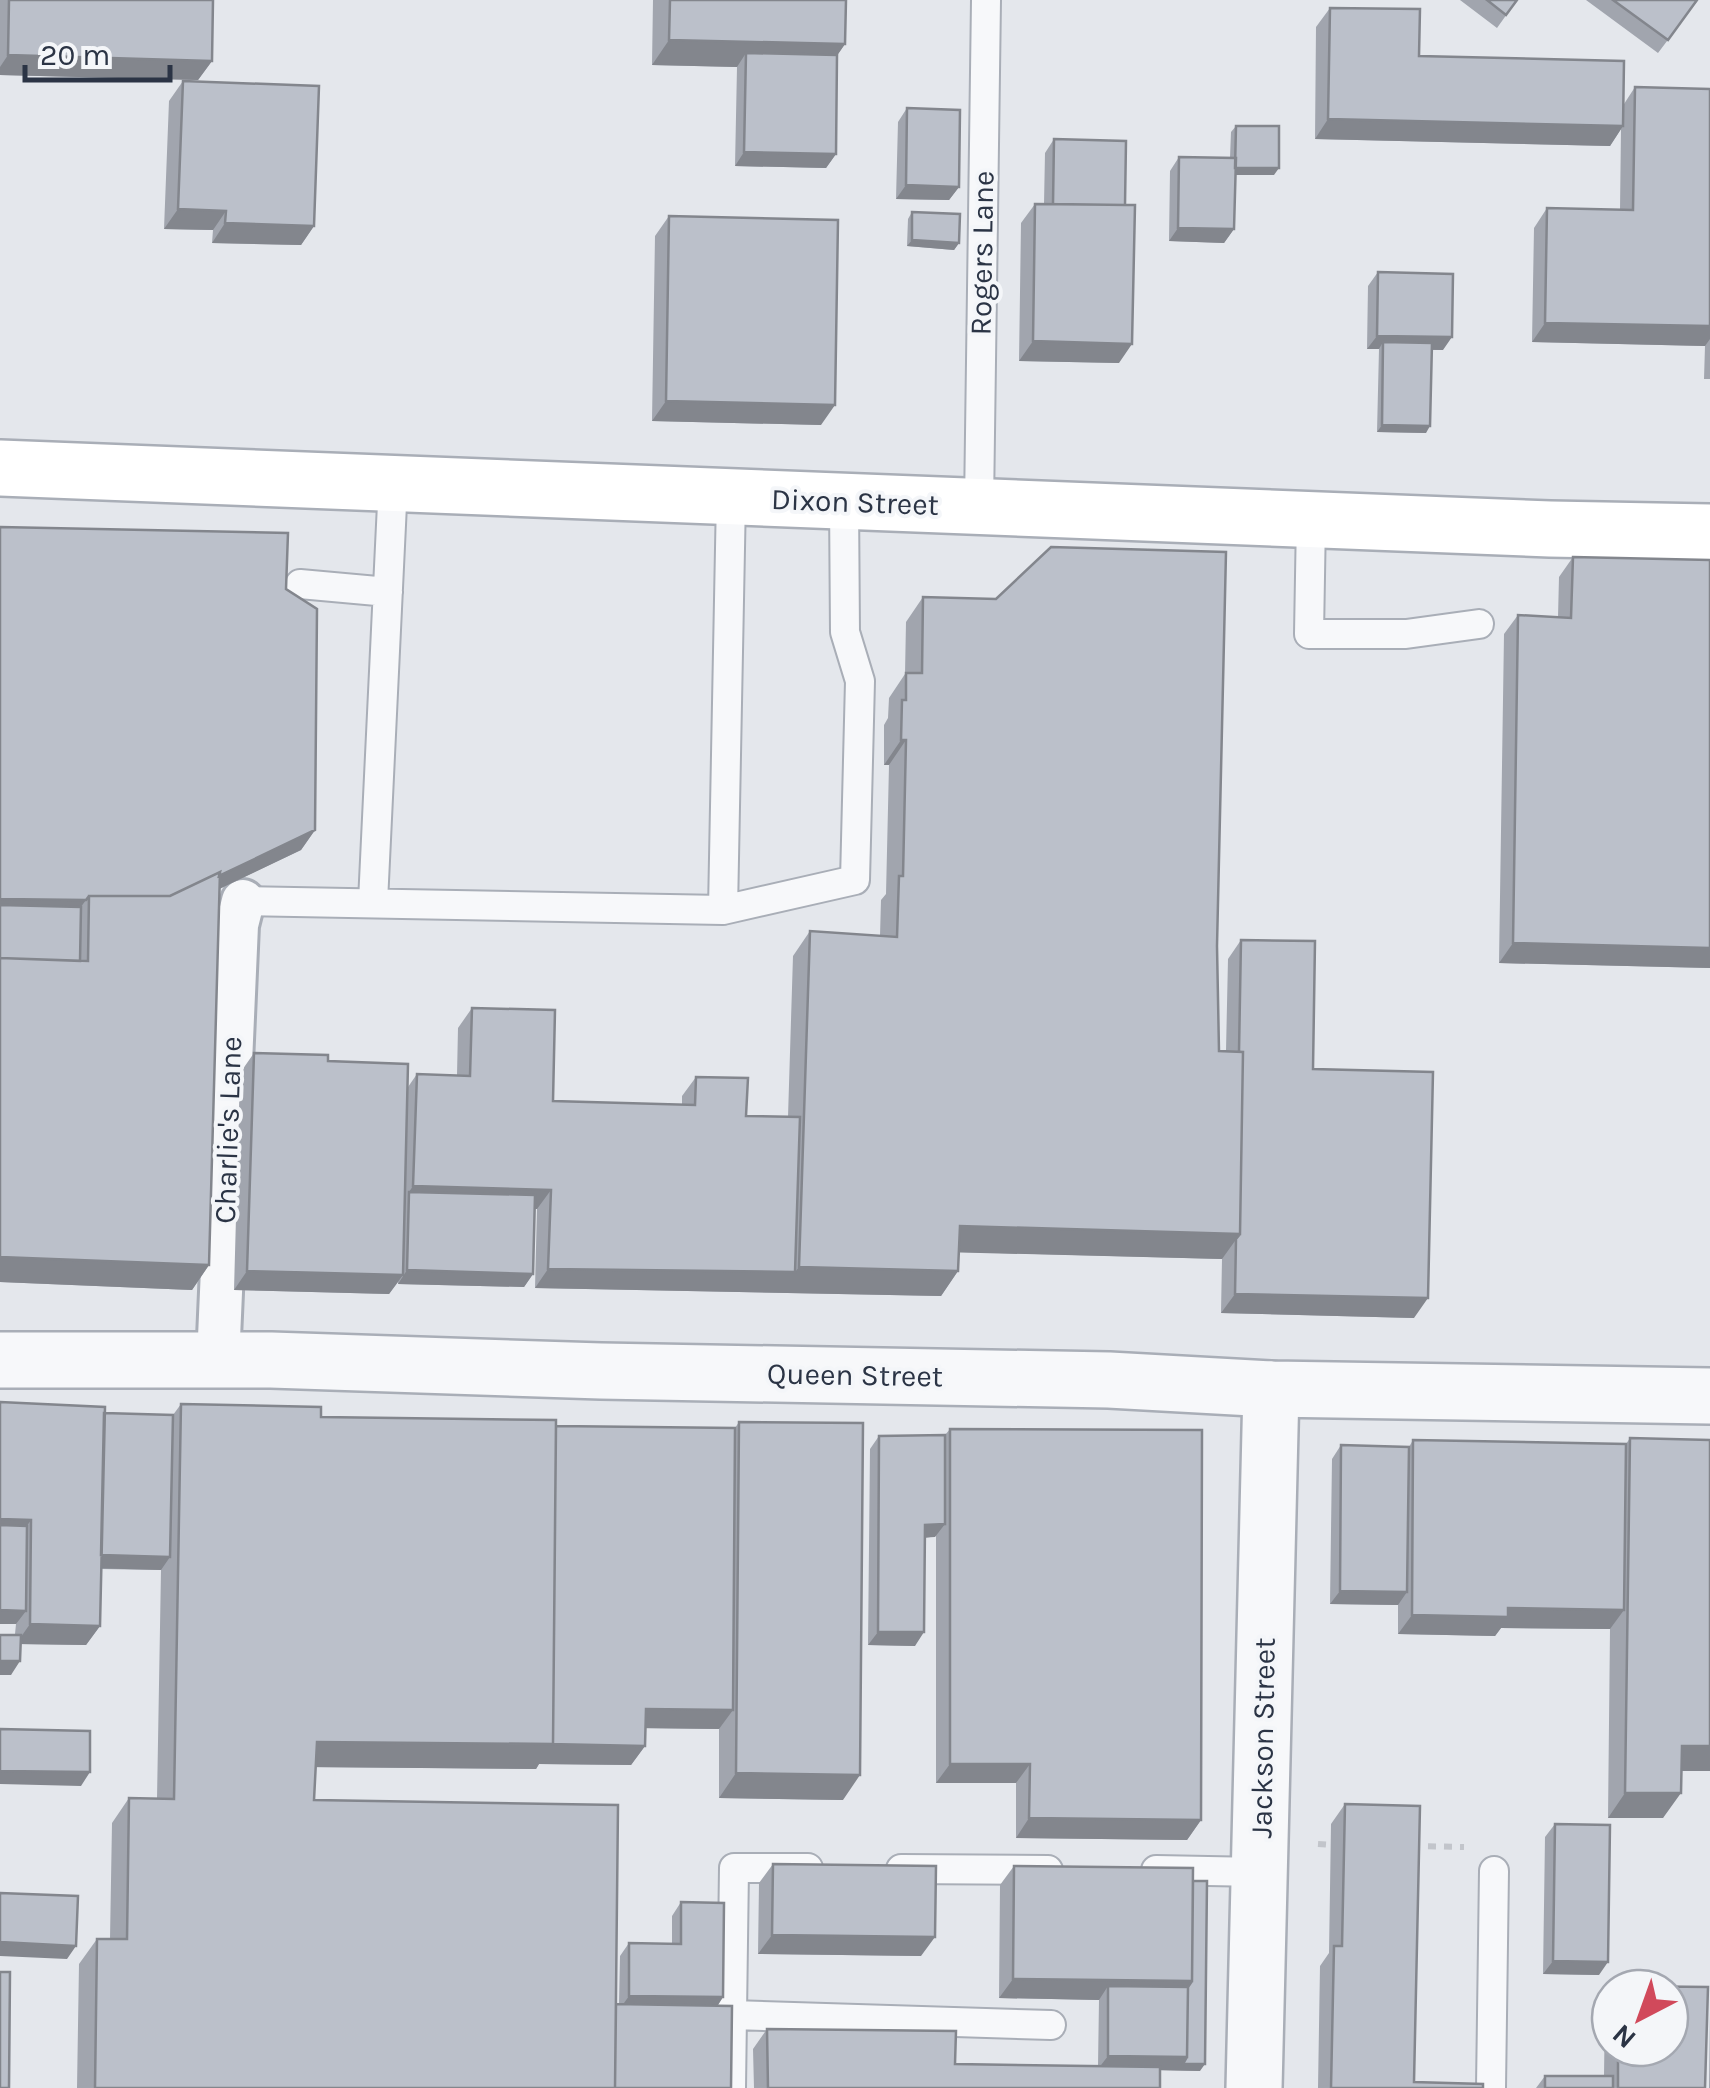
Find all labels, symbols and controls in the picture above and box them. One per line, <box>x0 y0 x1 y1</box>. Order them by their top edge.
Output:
scale bar <box>25 20 170 82</box>
text: 20 m <box>40 37 110 73</box>
street label: Rogers Lane <box>963 170 1001 336</box>
street label: Dixon Street <box>770 481 940 523</box>
street label: Charlie's Lane <box>207 1036 249 1224</box>
street label: Queen Street <box>767 1355 943 1395</box>
street label: Jackson Street <box>1243 1637 1283 1839</box>
north arrow <box>1590 1968 1690 2068</box>
text: N <box>1606 2017 1642 2056</box>

